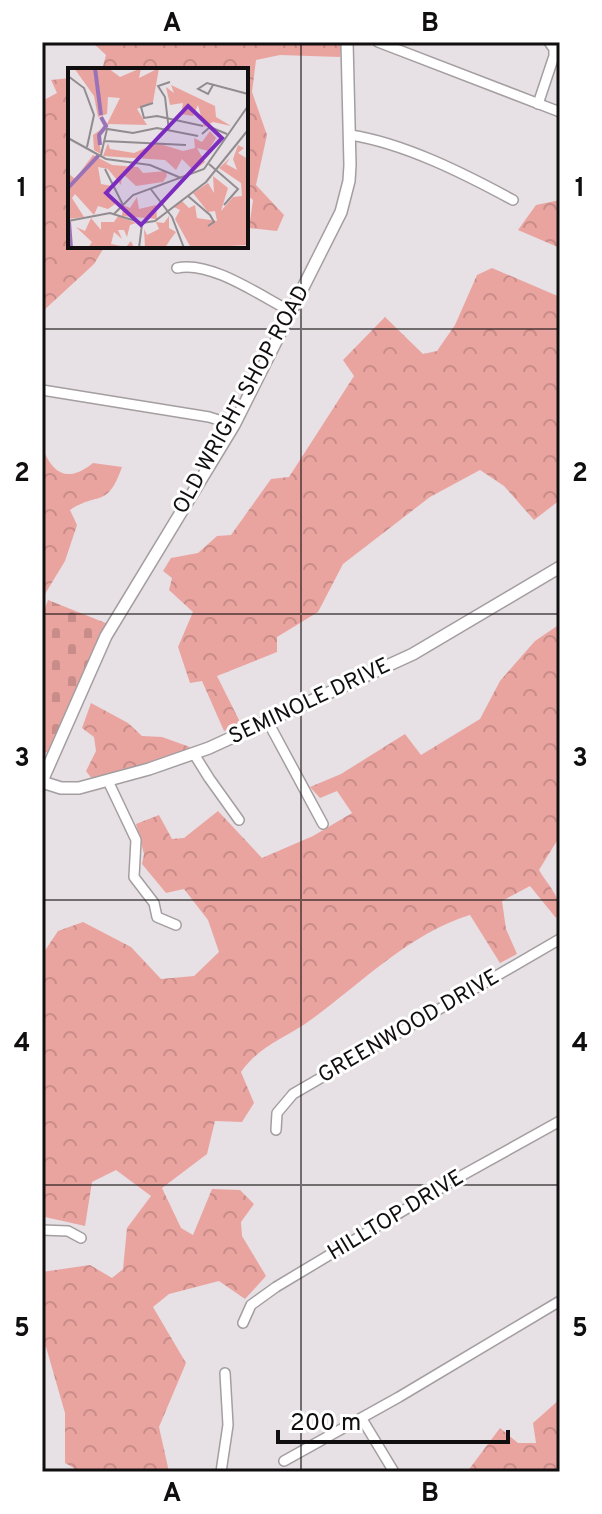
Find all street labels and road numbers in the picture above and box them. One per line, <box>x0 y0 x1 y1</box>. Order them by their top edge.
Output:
street label: OLD WRIGHT SHOP ROAD <box>168 281 316 519</box>
street label: SEMINOLE DRIVE <box>225 653 395 751</box>
street label: GREENWOOD DRIVE <box>314 964 504 1090</box>
street label: HILLTOP DRIVE <box>323 1165 469 1267</box>

